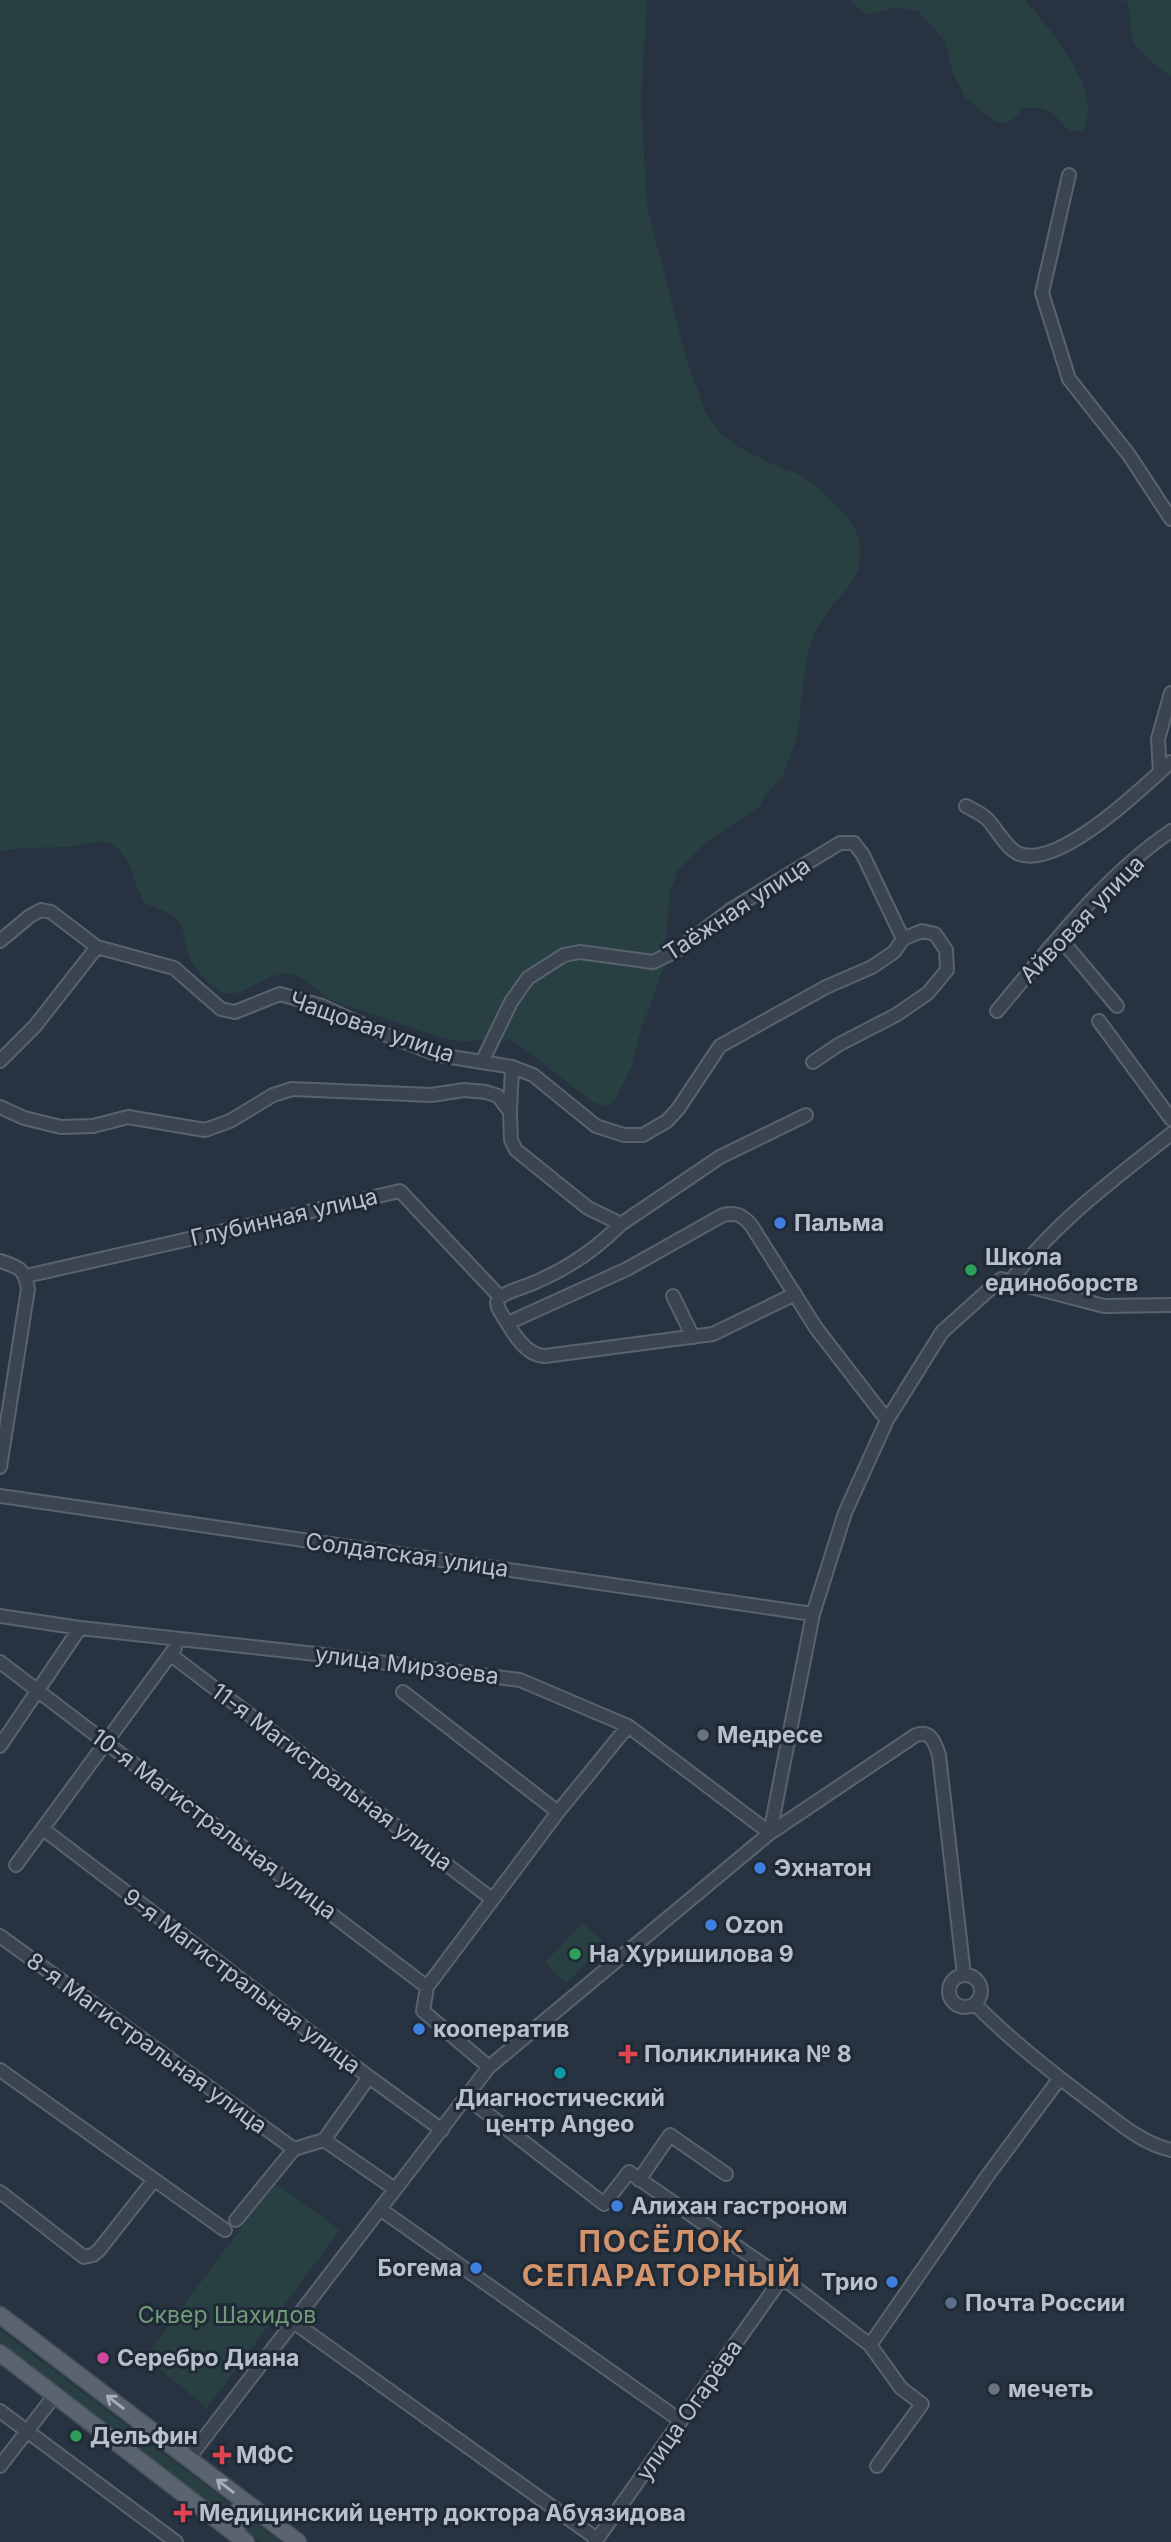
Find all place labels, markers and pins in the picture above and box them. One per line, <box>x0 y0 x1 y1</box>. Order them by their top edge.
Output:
place label: Пальма <box>794 1209 884 1237</box>
marker: Пальма <box>772 1215 788 1231</box>
place label: Школа единоборств <box>985 1243 1138 1297</box>
marker: Школа единоборств <box>963 1262 979 1278</box>
place label: Медресе <box>717 1721 823 1749</box>
marker: Медресе <box>695 1727 711 1743</box>
place label: Эхнатон <box>774 1854 872 1882</box>
marker: Эхнатон <box>752 1860 768 1876</box>
place label: Ozon <box>725 1911 784 1939</box>
marker: Ozon <box>703 1917 719 1933</box>
place label: На Хуришилова 9 <box>589 1940 794 1968</box>
marker: На Хуришилова 9 <box>567 1946 583 1962</box>
place label: кооператив <box>433 2015 569 2043</box>
marker: кооператив <box>411 2021 427 2037</box>
place label: Поликлиника № 8 <box>644 2040 852 2068</box>
marker: Поликлиника № 8 <box>618 2044 638 2064</box>
marker: Диагностический центр Angeo <box>552 2065 568 2081</box>
place label: Диагностический центр Angeo <box>455 2084 665 2138</box>
place label: Алихан гастроном <box>631 2192 847 2220</box>
marker: Алихан гастроном <box>609 2198 625 2214</box>
place label: Богема <box>377 2254 462 2282</box>
marker: Богема <box>468 2260 484 2276</box>
place label: Трио <box>821 2268 878 2296</box>
marker: Трио <box>884 2274 900 2290</box>
place label: Почта России <box>965 2289 1125 2317</box>
marker: Почта России <box>943 2295 959 2311</box>
place label: Серебро Диана <box>117 2344 299 2372</box>
marker: Серебро Диана <box>95 2350 111 2366</box>
place label: мечеть <box>1008 2375 1094 2403</box>
marker: мечеть <box>986 2381 1002 2397</box>
place label: Дельфин <box>90 2422 198 2450</box>
marker: Дельфин <box>68 2428 84 2444</box>
place label: МФС <box>236 2441 294 2469</box>
marker: МФС <box>214 2447 230 2463</box>
place label: Медицинский центр доктора Абуязидова <box>199 2499 686 2527</box>
marker: Медицинский центр доктора Абуязидова <box>173 2503 193 2523</box>

